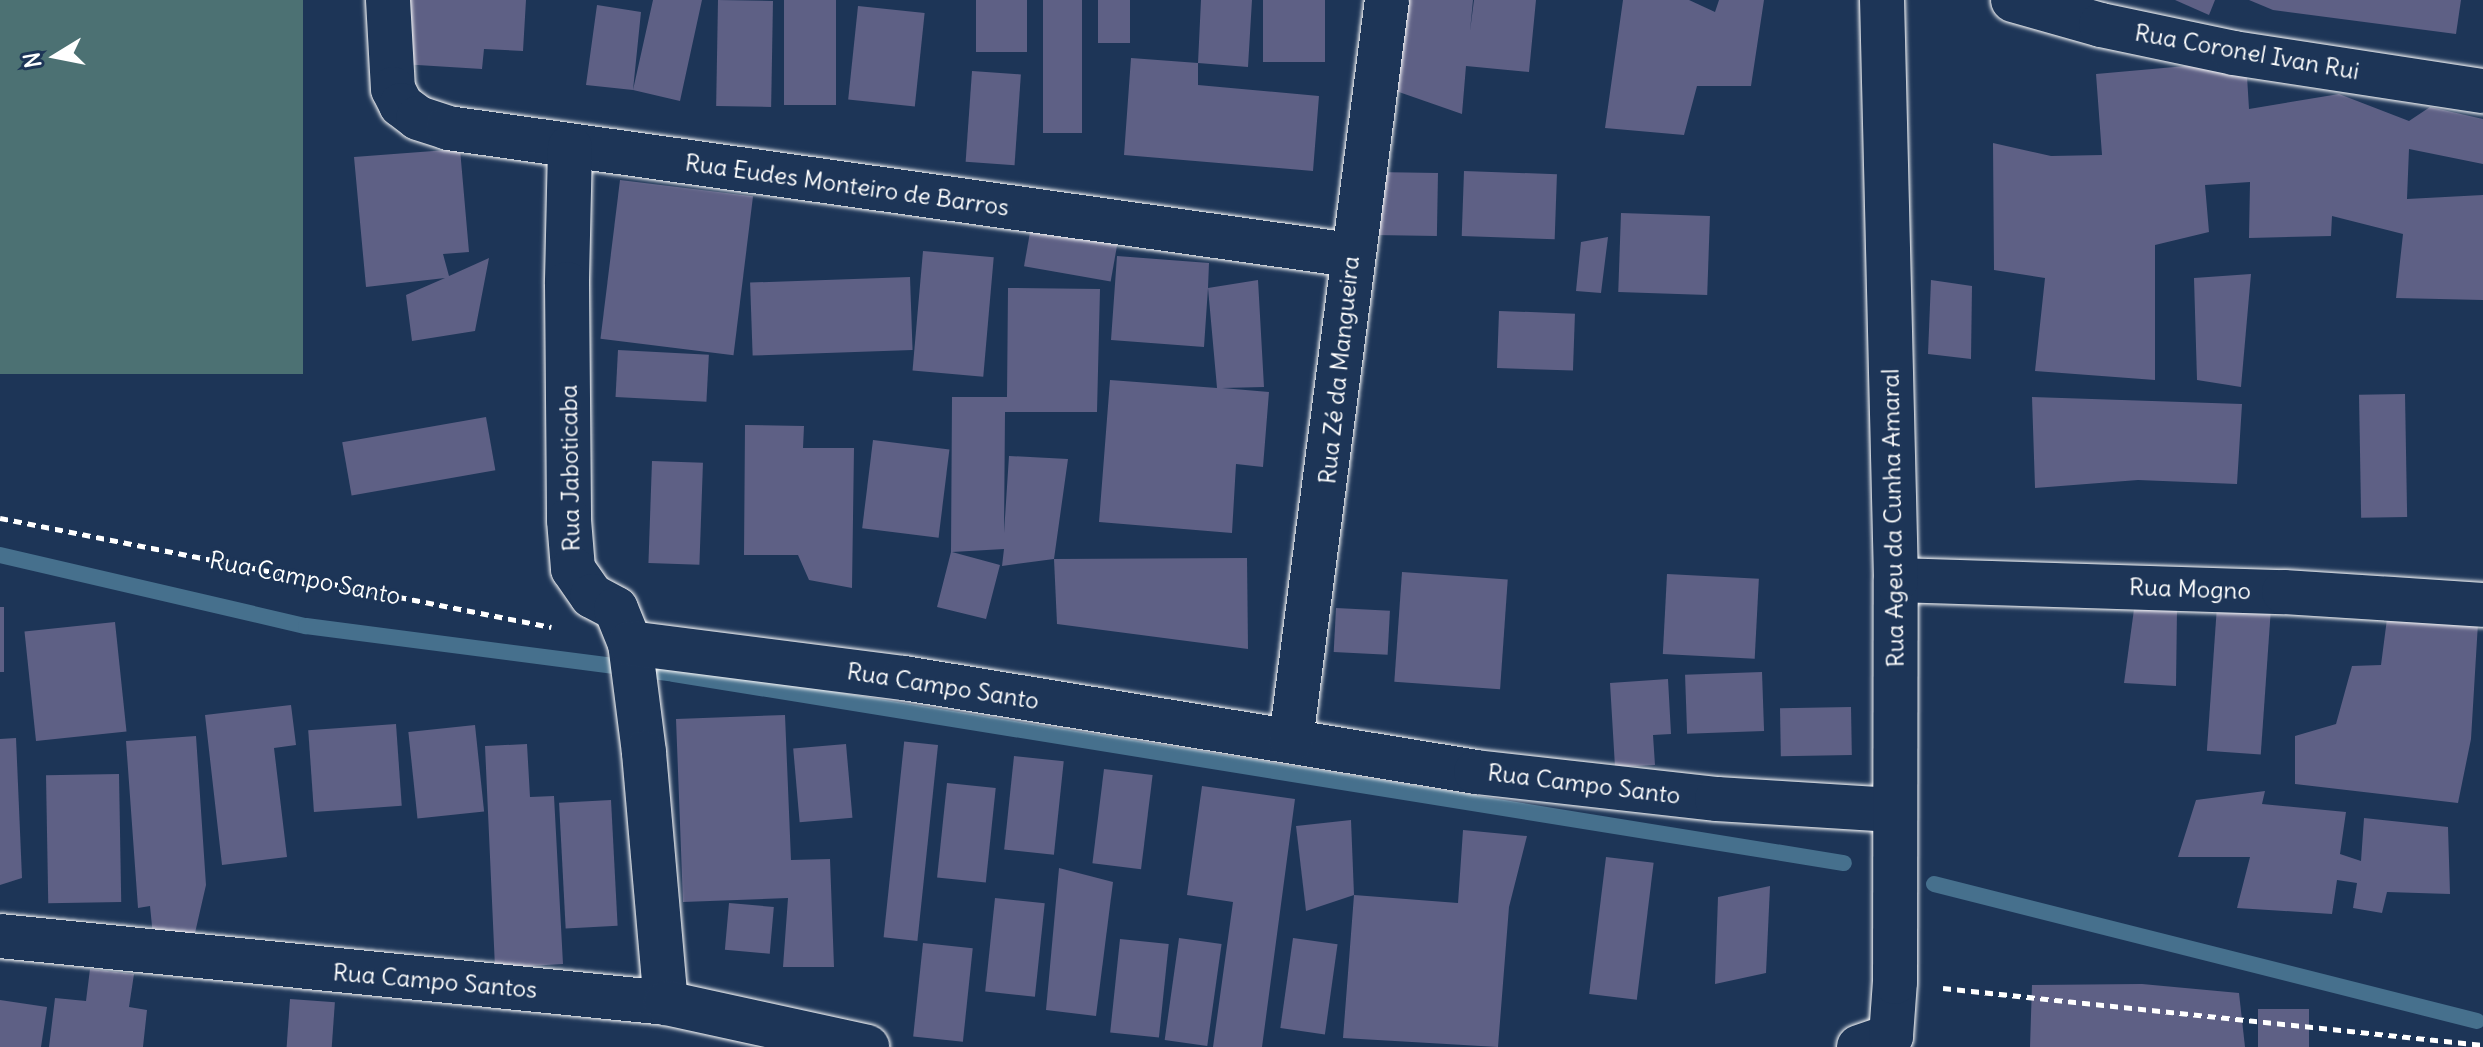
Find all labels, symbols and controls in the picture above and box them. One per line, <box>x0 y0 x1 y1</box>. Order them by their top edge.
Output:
north arrow <box>16 16 96 96</box>
street label: Rua Coronel Ivan Rui <box>2133 18 2361 86</box>
text: N <box>17 50 47 70</box>
street label: Rua Eudes Monteiro de Barros <box>683 148 1011 222</box>
street label: Rua Zé da Mangueira <box>1313 255 1365 485</box>
street label: Rua Ageu da Cunha Amaral <box>1876 368 1910 668</box>
street label: Rua Jaboticaba <box>554 384 586 552</box>
street label: Rua Campo Santo <box>207 545 403 611</box>
street label: Rua Mogno <box>2129 572 2251 606</box>
street label: Rua Campo Santo <box>845 657 1041 715</box>
street label: Rua Campo Santo <box>1486 758 1682 810</box>
street label: Rua Campo Santos <box>332 958 538 1004</box>

